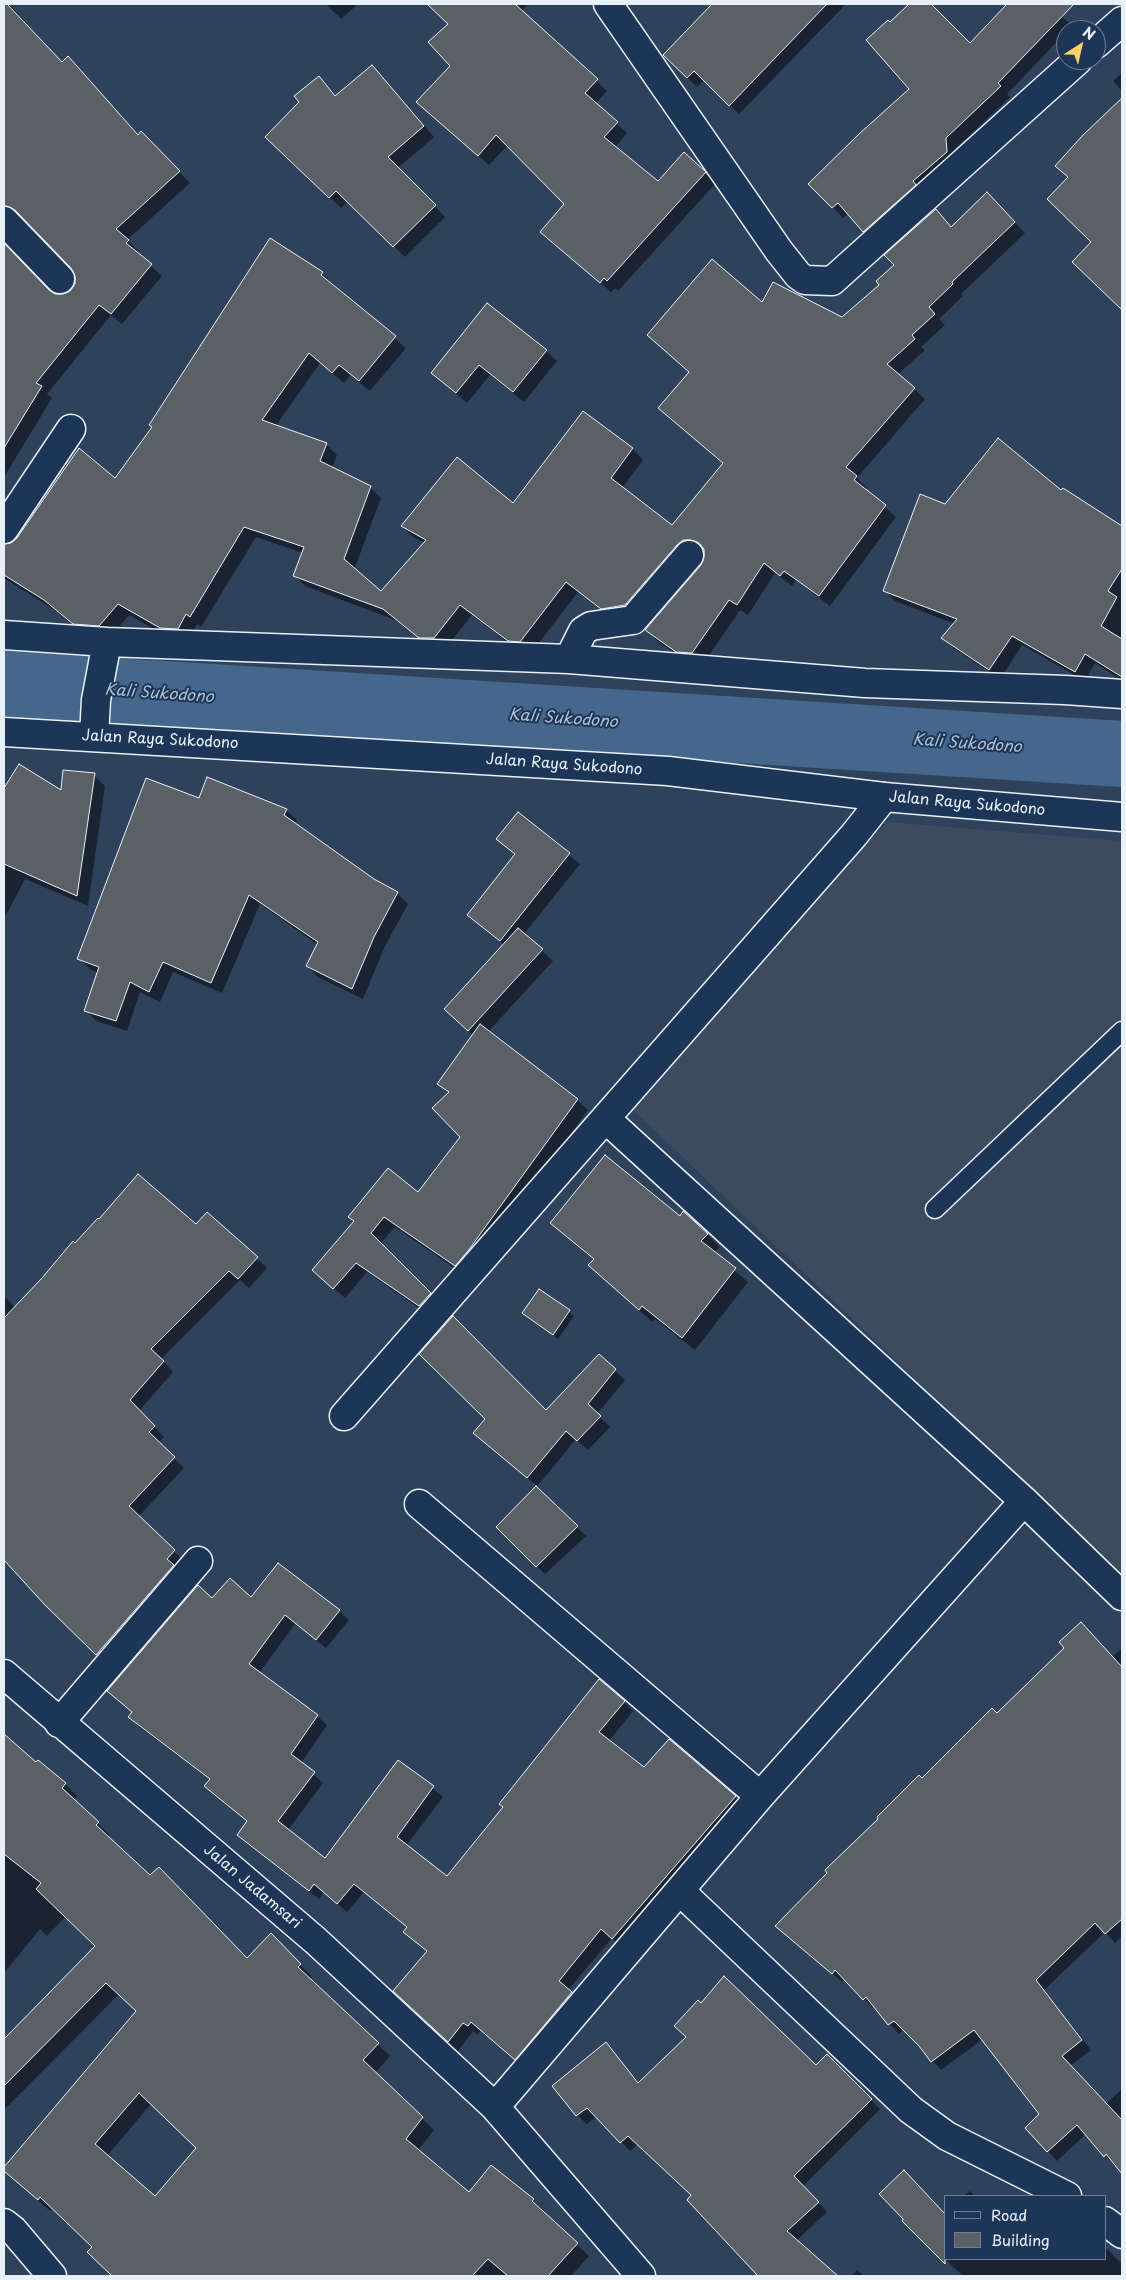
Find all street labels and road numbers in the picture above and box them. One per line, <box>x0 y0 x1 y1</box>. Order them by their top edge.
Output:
street label: Jalan Raya Sukodono <box>81 727 239 753</box>
street label: Jalan Raya Sukodono <box>485 751 643 779</box>
street label: Jalan Raya Sukodono <box>888 788 1046 820</box>
street label: Jalan Jadamsari <box>200 1841 304 1933</box>

